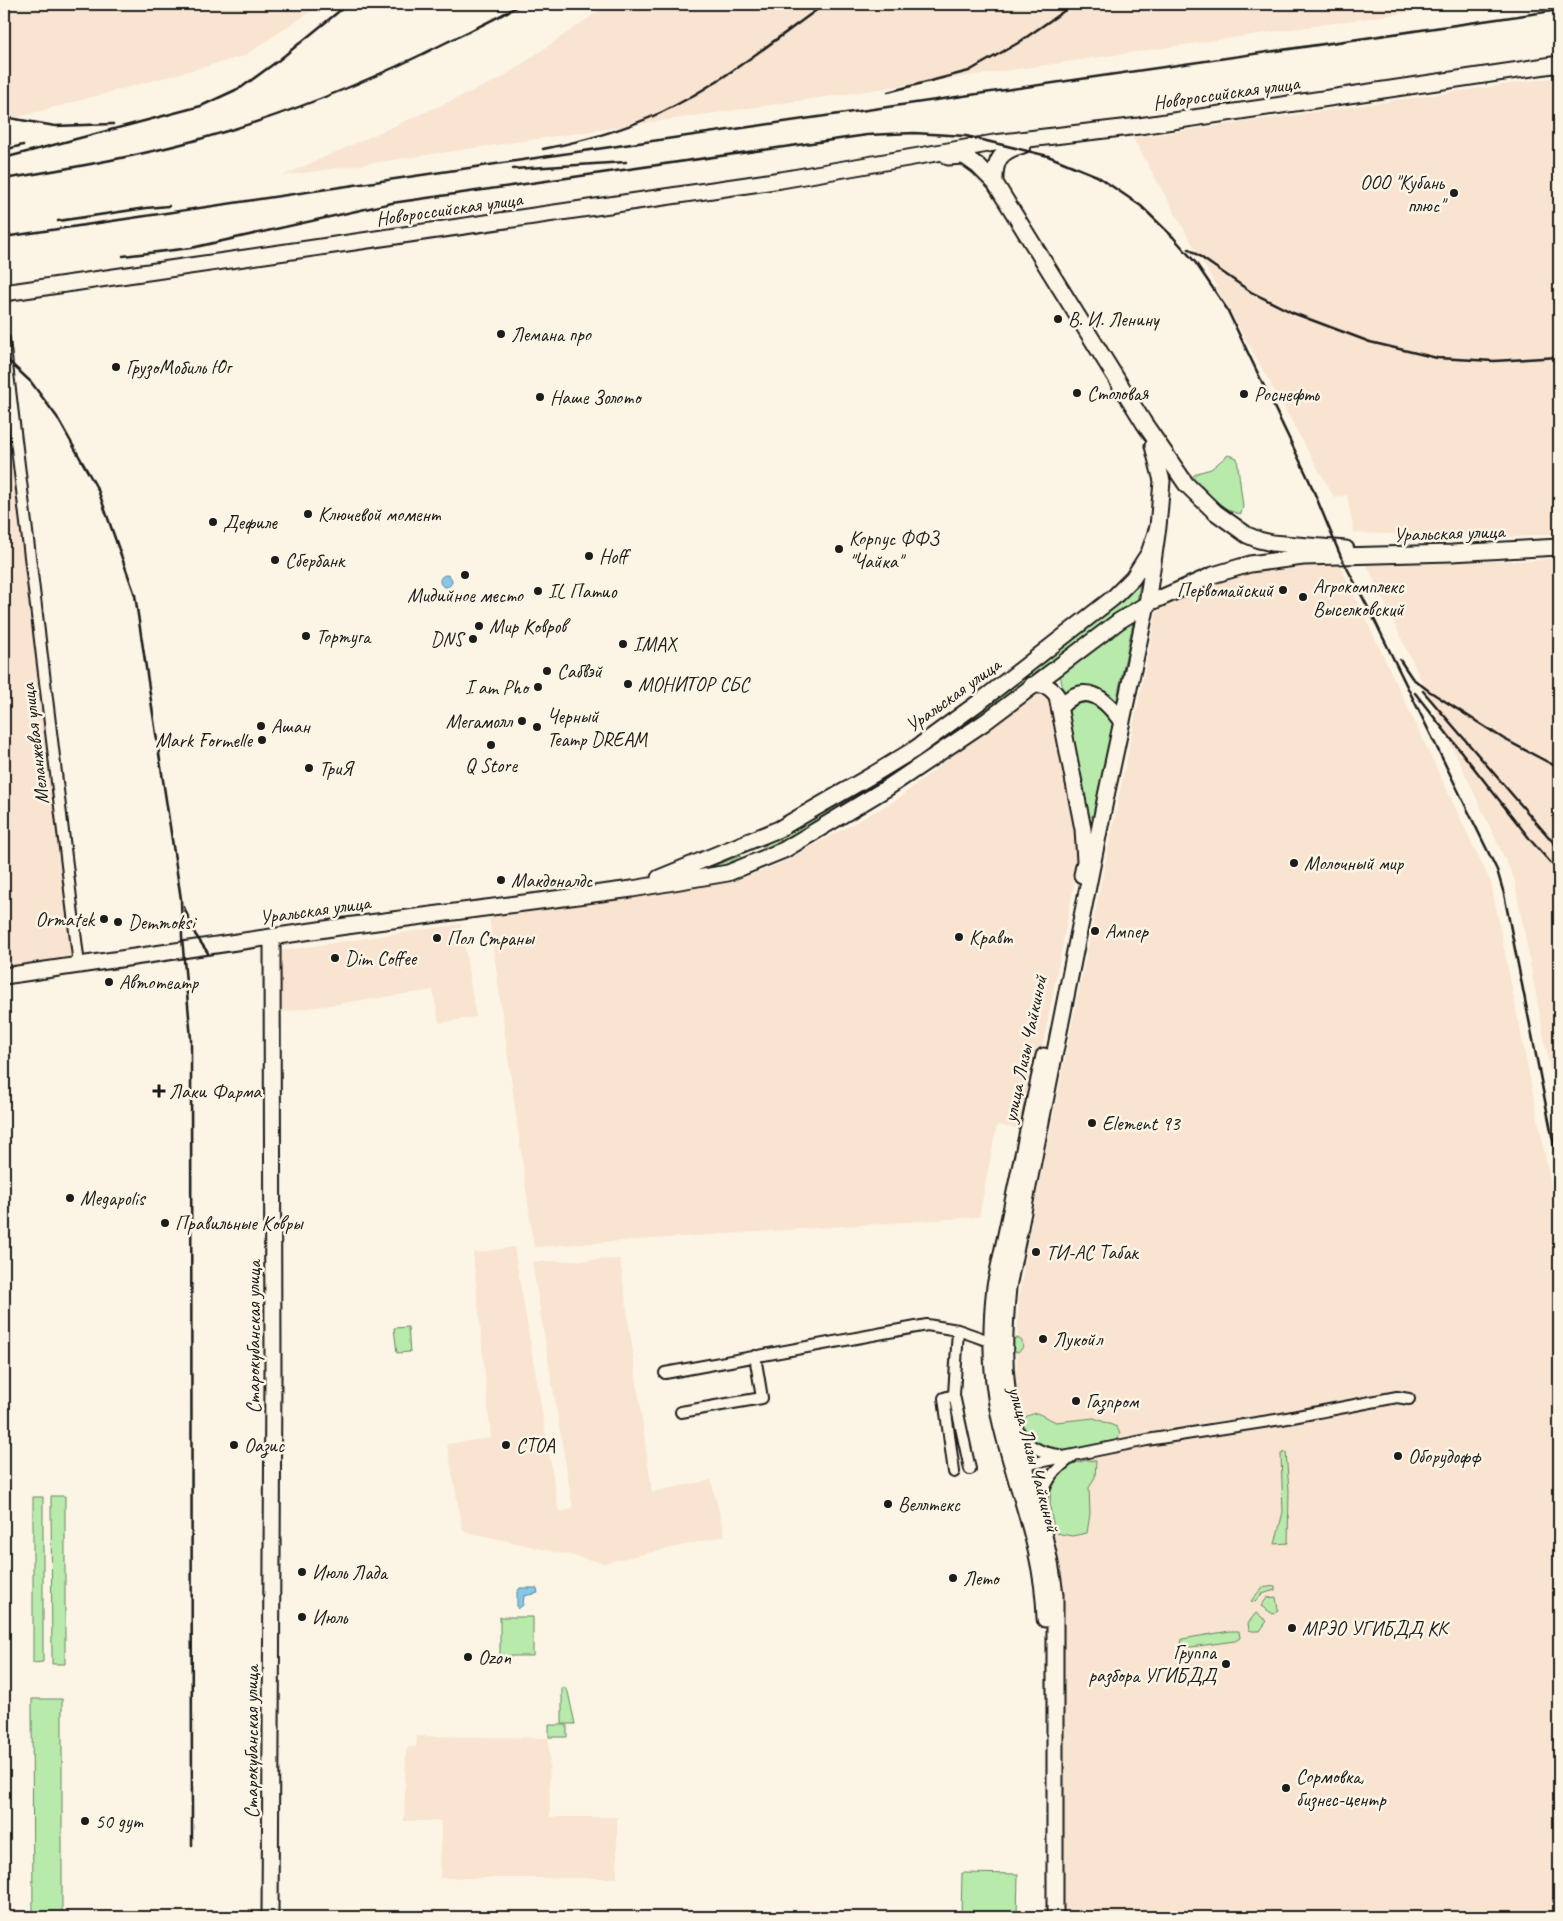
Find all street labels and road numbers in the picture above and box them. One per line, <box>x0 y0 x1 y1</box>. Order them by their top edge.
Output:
street label: Новороссийская улица <box>1151 70 1303 116</box>
street label: Новороссийская улица <box>374 186 526 232</box>
street label: Уральская улица <box>1393 519 1507 547</box>
street label: Уральская улица <box>901 651 1007 738</box>
street label: Меланжевая улица <box>15 680 55 806</box>
street label: Уральская улица <box>258 890 374 930</box>
street label: улица Лизы Чайкиной <box>997 972 1053 1126</box>
street label: Старокубанская улица <box>241 1259 266 1414</box>
street label: улица Лизы Чайкиной <box>1002 1382 1066 1536</box>
street label: Старокубанская улица <box>239 1664 264 1819</box>

